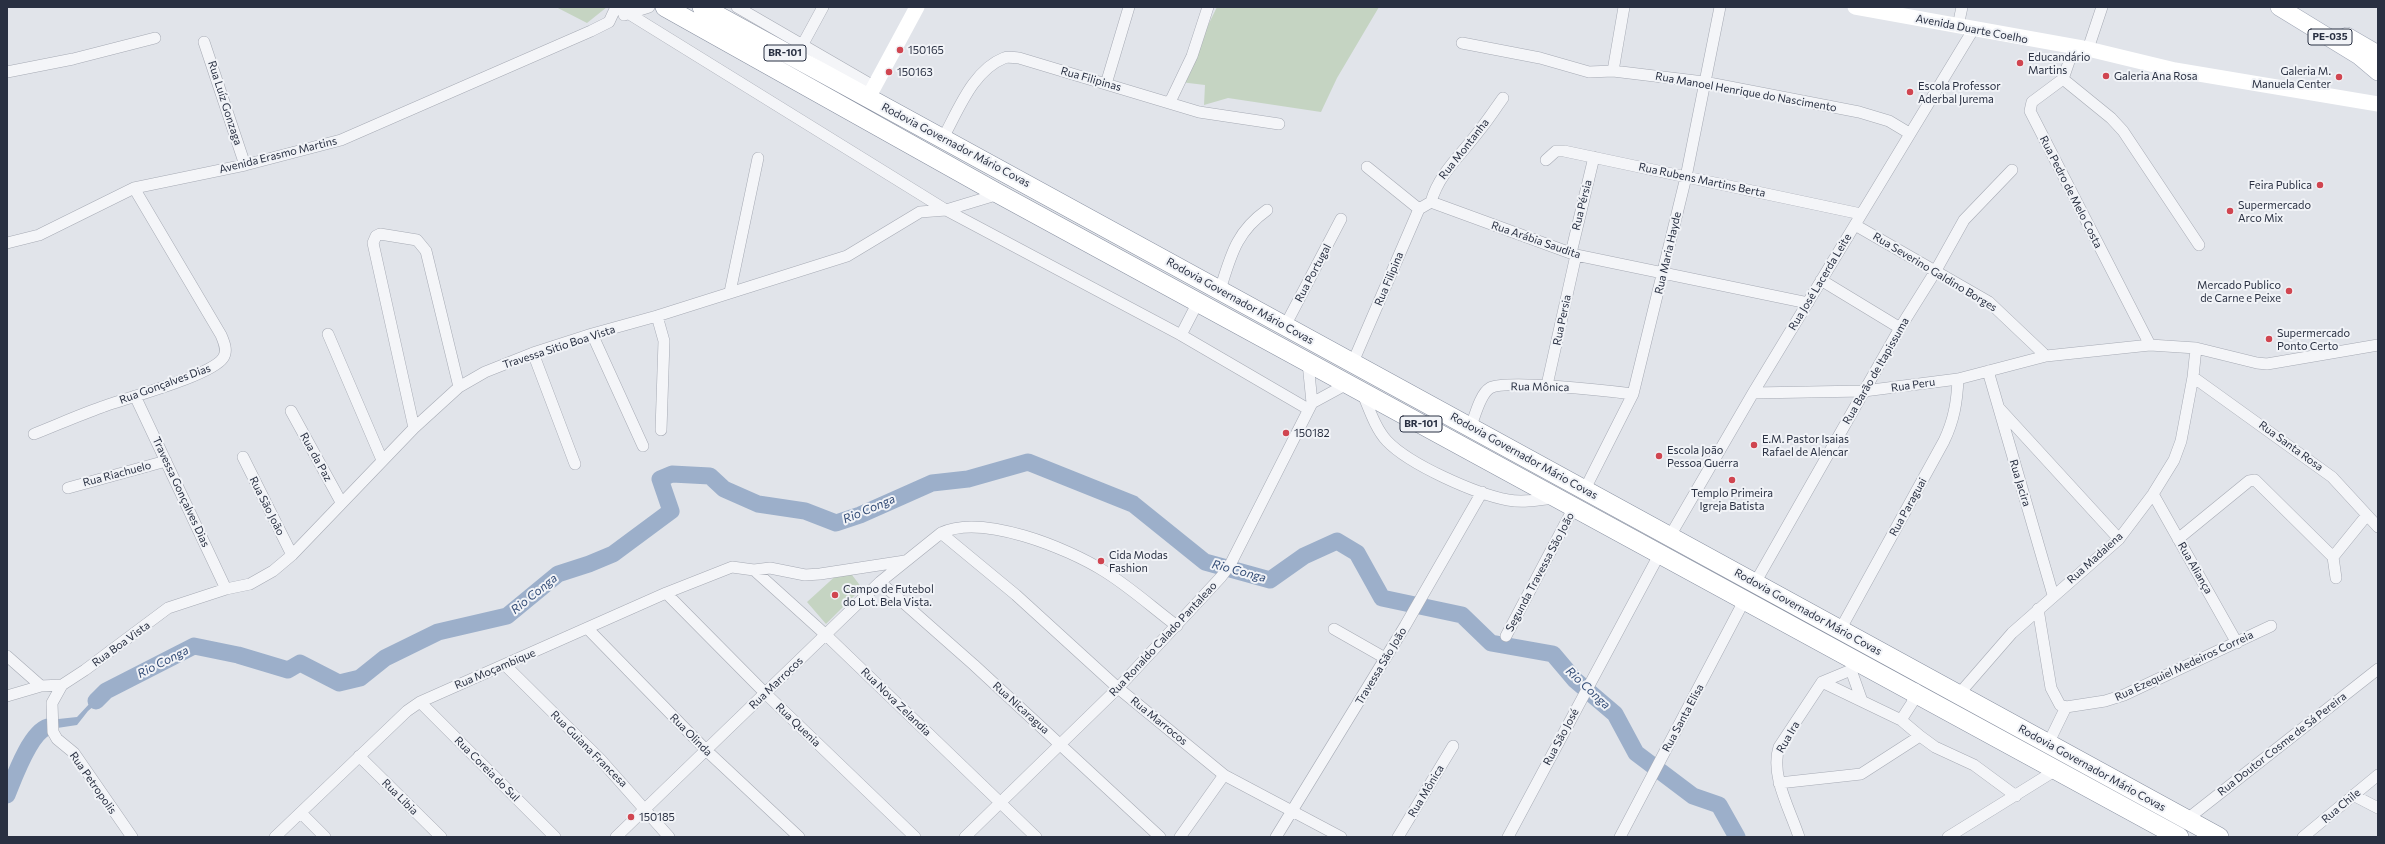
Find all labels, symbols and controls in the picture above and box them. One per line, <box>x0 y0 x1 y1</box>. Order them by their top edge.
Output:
street label: Avenida Duarte Coelho <box>1915 12 2029 46</box>
road number: PE-035 <box>2308 29 2352 45</box>
place label: 150165 <box>908 43 944 57</box>
road number: BR-101 <box>764 45 806 61</box>
marker: 150165 <box>895 45 905 55</box>
place label: Educandário Martins <box>2028 50 2090 76</box>
marker: Educandário Martins <box>2015 58 2025 68</box>
street label: Rua Luíz Gonzaga <box>205 59 245 147</box>
street label: Rua Filipinas <box>1059 64 1123 94</box>
place label: Galeria M. Manuela Center <box>2252 64 2331 90</box>
place label: 150163 <box>897 65 933 79</box>
marker: 150163 <box>884 67 894 77</box>
place label: Galeria Ana Rosa <box>2114 69 2197 83</box>
street label: Rua Manoel Henrique do Nascimento <box>1654 70 1838 114</box>
marker: Galeria Ana Rosa <box>2101 71 2111 81</box>
marker: Galeria M. Manuela Center <box>2334 72 2344 82</box>
place label: Escola Professor Aderbal Jurema <box>1918 79 2001 105</box>
marker: Escola Professor Aderbal Jurema <box>1905 87 1915 97</box>
street label: Rodovia Governador Mário Covas <box>879 100 1033 190</box>
street label: Rua Montanha <box>1436 116 1492 182</box>
street label: Avenida Erasmo Martins <box>218 134 338 176</box>
street label: Rua Pedro de Melo Costa <box>2037 134 2105 250</box>
street label: Rua Rubens Martins Berta <box>1637 160 1767 200</box>
street label: Rua Pérsia <box>1569 178 1595 232</box>
place label: Feira Publica <box>2249 178 2312 192</box>
marker: Feira Publica <box>2315 180 2325 190</box>
place label: Supermercado Arco Mix <box>2238 198 2311 224</box>
marker: Supermercado Arco Mix <box>2225 206 2235 216</box>
street label: Rua Maria Hayde <box>1652 211 1684 295</box>
street label: Rua Arábia Saudita <box>1489 218 1583 262</box>
street label: Rua Severino Galdino Borges <box>1871 230 1999 314</box>
street label: Rua José Lacerda Leite <box>1786 231 1854 333</box>
street label: Rua Portugal <box>1292 242 1334 304</box>
street label: Rua Filipina <box>1372 250 1406 308</box>
street label: Rodovia Governador Mário Covas <box>1164 255 1316 347</box>
place label: Mercado Publico de Carne e Peixe <box>2197 278 2281 304</box>
marker: Mercado Publico de Carne e Peixe <box>2284 286 2294 296</box>
street label: Rua Persia <box>1550 293 1574 347</box>
street label: Rua Barão de Itapissuma <box>1840 315 1912 427</box>
street label: Travessa Sitio Boa Vista <box>501 323 617 371</box>
place label: Supermercado Ponto Certo <box>2277 326 2350 352</box>
marker: Supermercado Ponto Certo <box>2264 334 2274 344</box>
street label: Rua Gonçalves Dias <box>118 361 212 407</box>
street label: Rua Peru <box>1890 375 1936 395</box>
street label: Rua Mônica <box>1511 380 1569 394</box>
street label: Rodovia Governador Mário Covas <box>1448 410 1600 502</box>
road number: BR-101 <box>1400 416 1442 432</box>
street label: Rua Santa Rosa <box>2256 418 2326 474</box>
place label: 150182 <box>1294 426 1330 440</box>
marker: 150182 <box>1281 428 1291 438</box>
street label: Rua da Paz <box>297 430 335 484</box>
place label: E.M. Pastor Isaias Rafael de Alencar <box>1762 432 1849 458</box>
street label: Travessa Gonçalves Dias <box>150 435 212 549</box>
marker: E.M. Pastor Isaias Rafael de Alencar <box>1749 440 1759 450</box>
place label: Escola João Pessoa Guerra <box>1667 443 1738 469</box>
marker: Escola João Pessoa Guerra <box>1654 451 1664 461</box>
street label: Rua Jacira <box>2007 458 2033 508</box>
street label: Rua Riachuelo <box>81 459 153 489</box>
street label: Rua São João <box>247 474 287 538</box>
marker: Templo Primeira Igreja Batista <box>1727 475 1737 485</box>
street label: Rua Paraguai <box>1887 476 1929 538</box>
place label: Templo Primeira Igreja Batista <box>1691 486 1773 512</box>
water label: Rio Conga <box>841 492 897 526</box>
street label: Segunda Travessa São João <box>1503 510 1577 634</box>
street label: Rua Madalena <box>2064 530 2126 586</box>
street label: Rua Aliança <box>2175 540 2215 596</box>
place label: Cida Modas Fashion <box>1109 548 1168 574</box>
marker: Cida Modas Fashion <box>1096 556 1106 566</box>
water label: Rio Conga <box>1210 557 1268 585</box>
street label: Rodovia Governador Mário Covas <box>1732 566 1884 658</box>
water label: Rio Conga <box>508 571 560 617</box>
street label: Rua Ronaldo Calado Pantaleao <box>1106 579 1220 699</box>
place label: Campo de Futebol do Lot. Bela Vista. <box>843 582 934 608</box>
marker: Campo de Futebol do Lot. Bela Vista. <box>830 590 840 600</box>
street label: Rua Boa Vista <box>89 619 153 669</box>
street label: Travessa São João <box>1353 625 1409 707</box>
street label: Rua Ezequiel Medeiros Correia <box>2113 628 2255 704</box>
water label: Rio Conga <box>135 643 191 681</box>
street label: Rua Moçambique <box>452 646 538 692</box>
street label: Rua Marrocos <box>746 654 806 712</box>
water label: Rio Conga <box>1563 664 1613 712</box>
street label: Rua Nova Zelandia <box>858 665 934 739</box>
street label: Rua Nicaragua <box>990 679 1052 737</box>
street label: Rua Santa Elisa <box>1660 682 1706 754</box>
street label: Rua Doutor Cosme de Sá Pereira <box>2215 690 2349 798</box>
street label: Rua Marrocos <box>1128 694 1190 748</box>
street label: Rua Quenia <box>773 700 823 750</box>
street label: Rua São José <box>1540 706 1582 768</box>
street label: Rua Guiana Francesa <box>548 708 630 790</box>
street label: Rua Olinda <box>667 711 715 759</box>
street label: Rua Ira <box>1774 719 1802 755</box>
street label: Rodovia Governador Mário Covas <box>2016 722 2168 814</box>
street label: Rua Coreia do Sul <box>452 734 522 804</box>
street label: Rua Petropolis <box>67 749 119 817</box>
street label: Rua Mônica <box>1405 762 1447 820</box>
street label: Rua Libia <box>379 776 421 818</box>
street label: Rua Chile <box>2319 786 2363 826</box>
place label: 150185 <box>639 810 675 824</box>
marker: 150185 <box>626 812 636 822</box>

